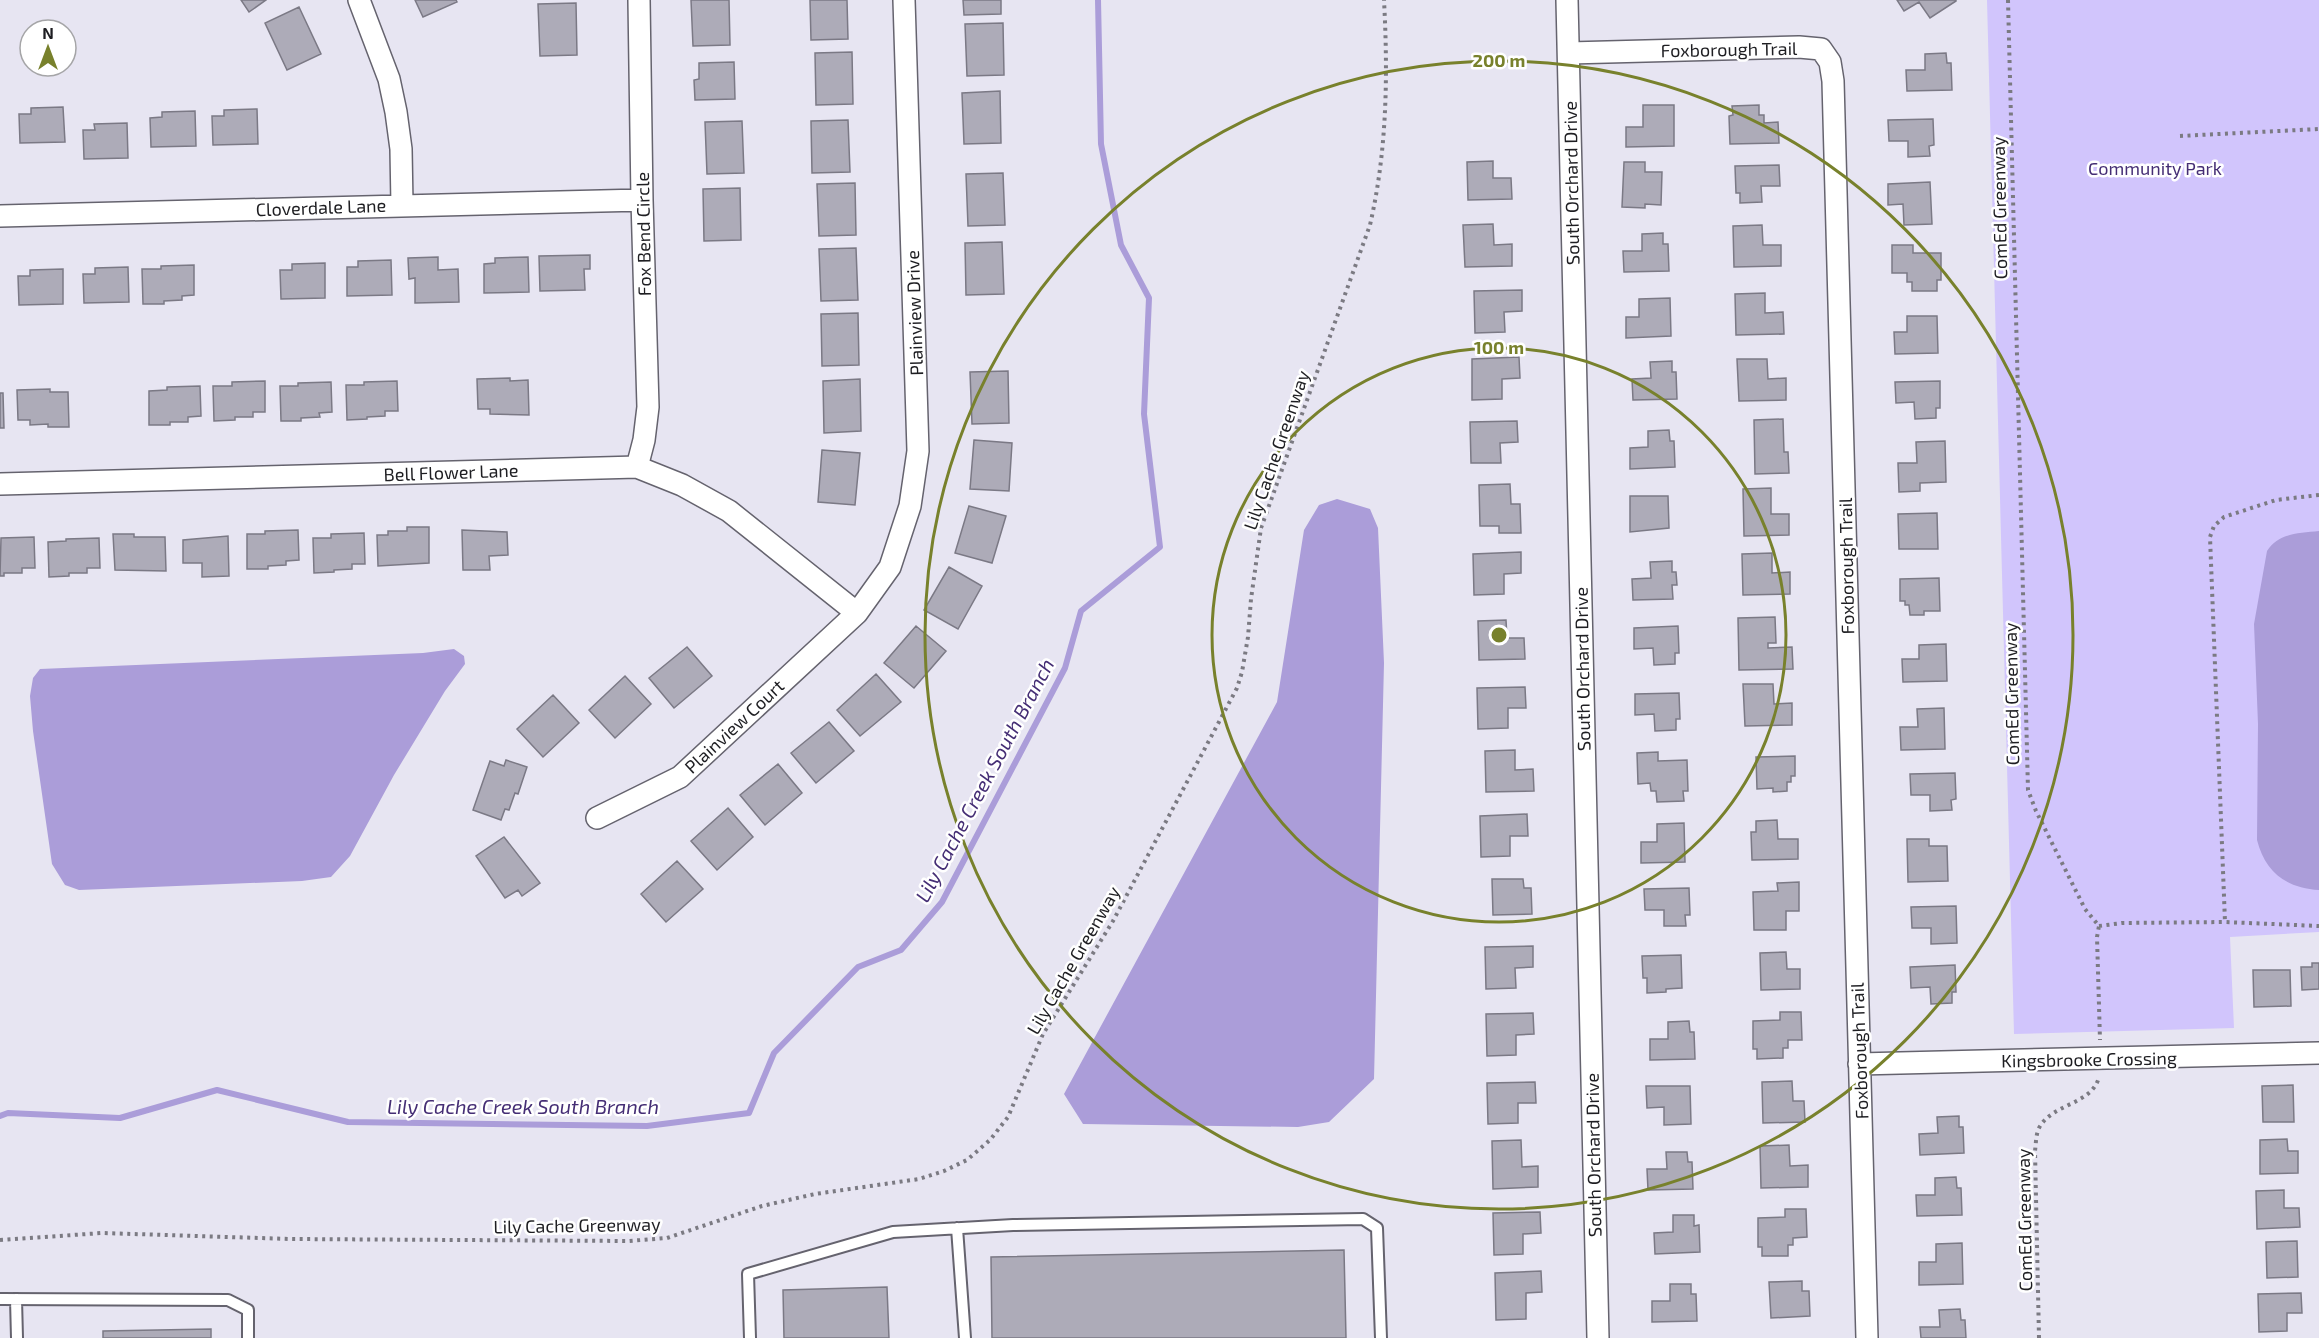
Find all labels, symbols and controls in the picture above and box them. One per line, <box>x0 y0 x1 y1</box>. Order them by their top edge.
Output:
north arrow <box>18 18 78 78</box>
text: N <box>42 23 54 42</box>
street label: Foxborough Trail <box>1660 37 1798 61</box>
text: 200 m <box>1473 49 1525 71</box>
street label: South Orchard Drive <box>1559 101 1583 265</box>
street label: ComEd Greenway <box>1987 136 2011 280</box>
park label: Community Park <box>2088 157 2222 179</box>
street label: Fox Bend Circle <box>631 172 655 296</box>
street label: Cloverdale Lane <box>255 194 387 220</box>
street label: Plainview Drive <box>901 250 927 376</box>
text: 100 m <box>1474 336 1524 358</box>
street label: Lily Cache Greenway <box>1238 367 1314 533</box>
street label: Bell Flower Lane <box>383 459 519 485</box>
street label: Foxborough Trail <box>1834 497 1858 635</box>
street label: South Orchard Drive <box>1570 587 1594 751</box>
street label: ComEd Greenway <box>1999 622 2023 766</box>
centre of rings <box>1489 625 1509 645</box>
water label: Lily Cache Creek South Branch <box>910 654 1059 906</box>
street label: Plainview Court <box>680 674 788 778</box>
street label: Lily Cache Greenway <box>1022 882 1125 1038</box>
street label: Foxborough Trail <box>1846 982 1872 1120</box>
street label: Kingsbrooke Crossing <box>2001 1046 2177 1072</box>
street label: South Orchard Drive <box>1581 1073 1605 1237</box>
water label: Lily Cache Creek South Branch <box>387 1094 659 1119</box>
street label: ComEd Greenway <box>2012 1148 2036 1292</box>
street label: Lily Cache Greenway <box>493 1213 661 1237</box>

